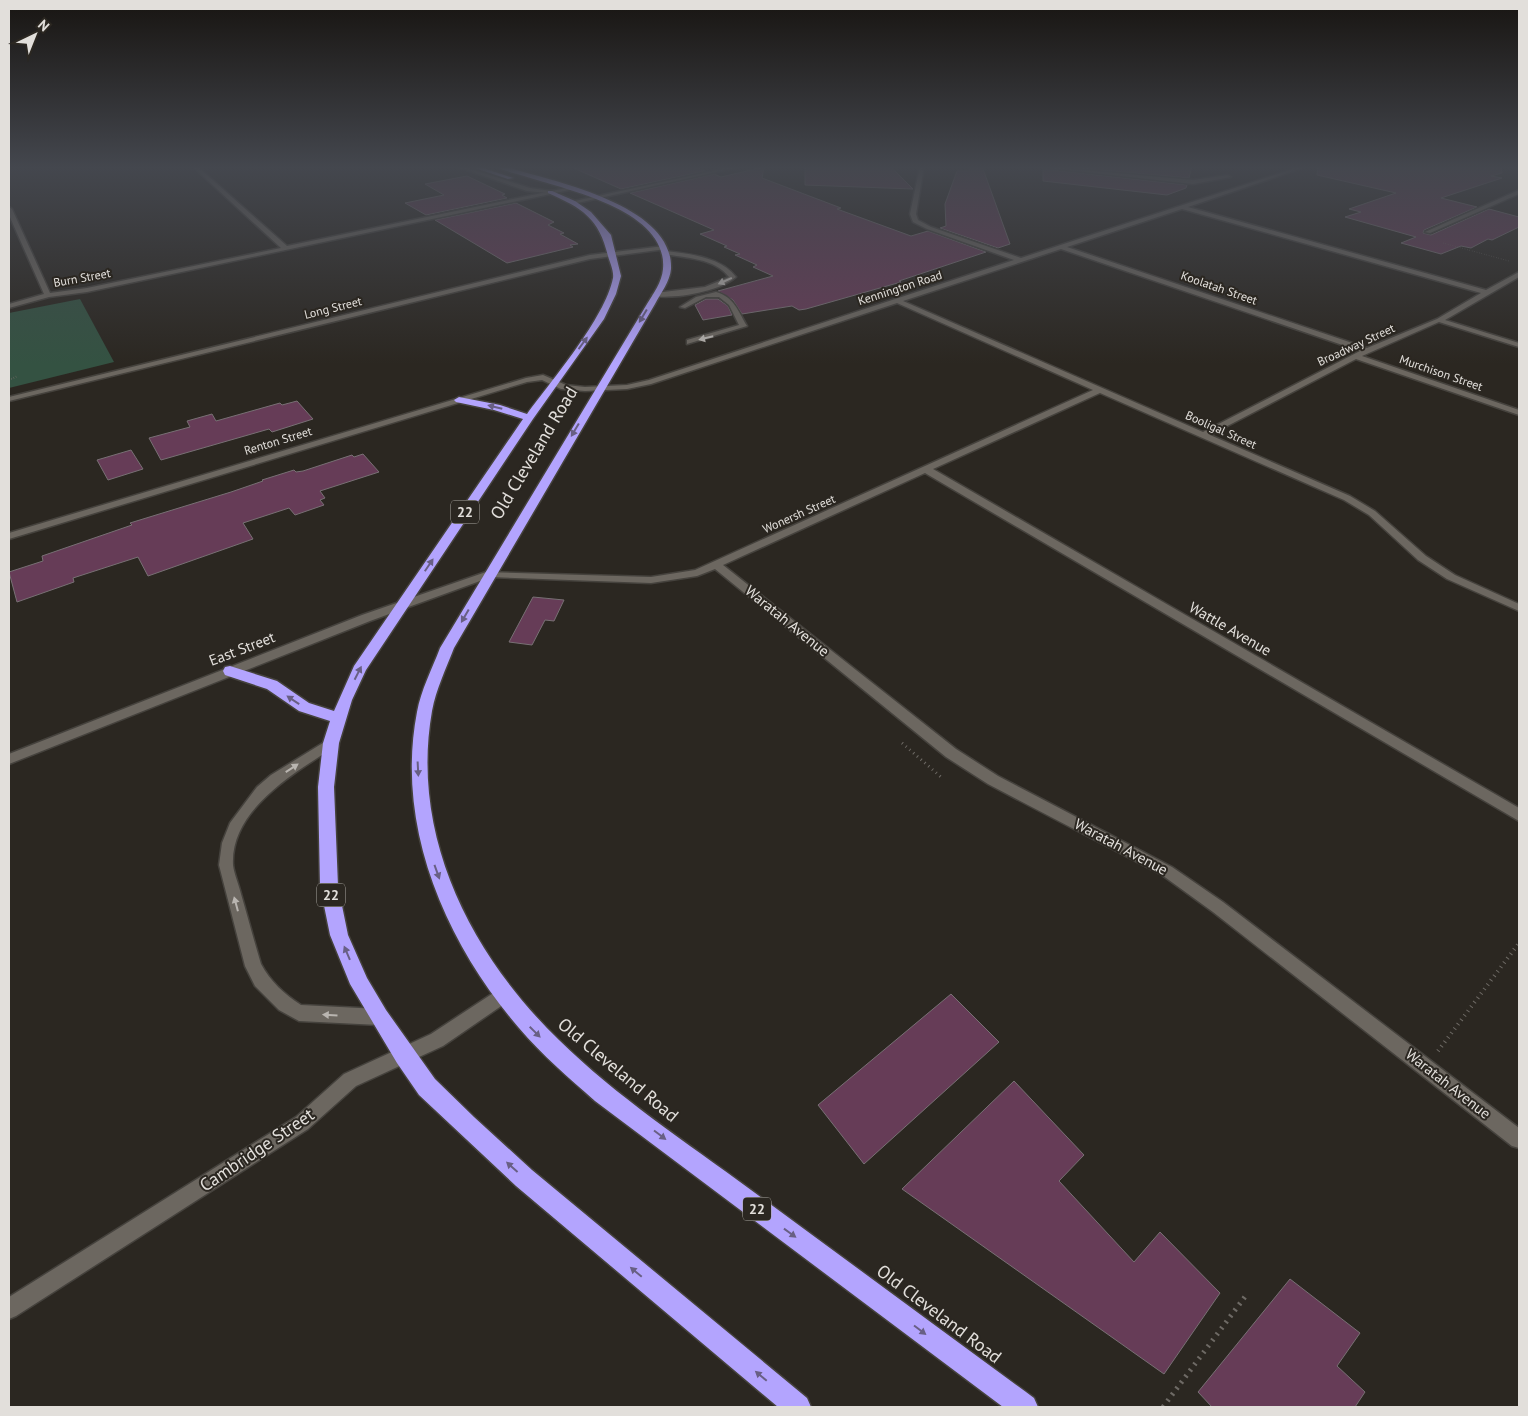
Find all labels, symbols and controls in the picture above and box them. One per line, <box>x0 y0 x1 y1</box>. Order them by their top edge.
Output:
north arrow <box>10 10 60 60</box>
text: N <box>34 16 53 35</box>
street label: Burn Street <box>52 265 112 290</box>
street label: Kennington Road <box>856 267 944 308</box>
street label: Koolatah Street <box>1179 267 1259 308</box>
one-way arrow <box>718 278 732 286</box>
street label: Long Street <box>303 293 363 322</box>
one-way arrow <box>638 310 647 323</box>
street label: Broadway Street <box>1315 320 1397 369</box>
one-way arrow <box>699 334 714 342</box>
one-way arrow <box>578 336 588 350</box>
street label: Murchison Street <box>1398 351 1485 394</box>
street label: Old Cleveland Road <box>485 382 582 523</box>
one-way arrow <box>487 403 502 411</box>
street label: Booligal Street <box>1183 407 1259 452</box>
street label: Renton Street <box>242 423 314 458</box>
one-way arrow <box>571 423 580 436</box>
street label: Wonersh Street <box>760 491 838 536</box>
road number: 22 <box>451 501 479 524</box>
one-way arrow <box>424 558 434 572</box>
street label: Waratah Avenue <box>741 581 833 660</box>
street label: Wattle Avenue <box>1186 597 1275 660</box>
one-way arrow <box>461 610 470 623</box>
street label: East Street <box>206 627 278 670</box>
one-way arrow <box>354 666 362 680</box>
one-way arrow <box>287 695 300 704</box>
one-way arrow <box>415 762 423 778</box>
one-way arrow <box>285 764 299 773</box>
street label: Waratah Avenue <box>1071 814 1171 879</box>
one-way arrow <box>433 865 441 880</box>
road number: 22 <box>317 884 345 906</box>
one-way arrow <box>232 896 240 911</box>
one-way arrow <box>342 946 350 960</box>
one-way arrow <box>322 1010 338 1018</box>
street label: Old Cleveland Road <box>553 1012 683 1127</box>
one-way arrow <box>529 1025 541 1037</box>
street label: Waratah Avenue <box>1402 1044 1495 1123</box>
street label: Cambridge Street <box>195 1103 318 1196</box>
one-way arrow <box>653 1130 666 1141</box>
one-way arrow <box>506 1161 518 1173</box>
road number: 22 <box>743 1198 771 1220</box>
one-way arrow <box>783 1228 797 1238</box>
street label: Old Cleveland Road <box>872 1259 1006 1368</box>
one-way arrow <box>630 1266 643 1277</box>
one-way arrow <box>913 1325 927 1335</box>
one-way arrow <box>755 1370 767 1382</box>

